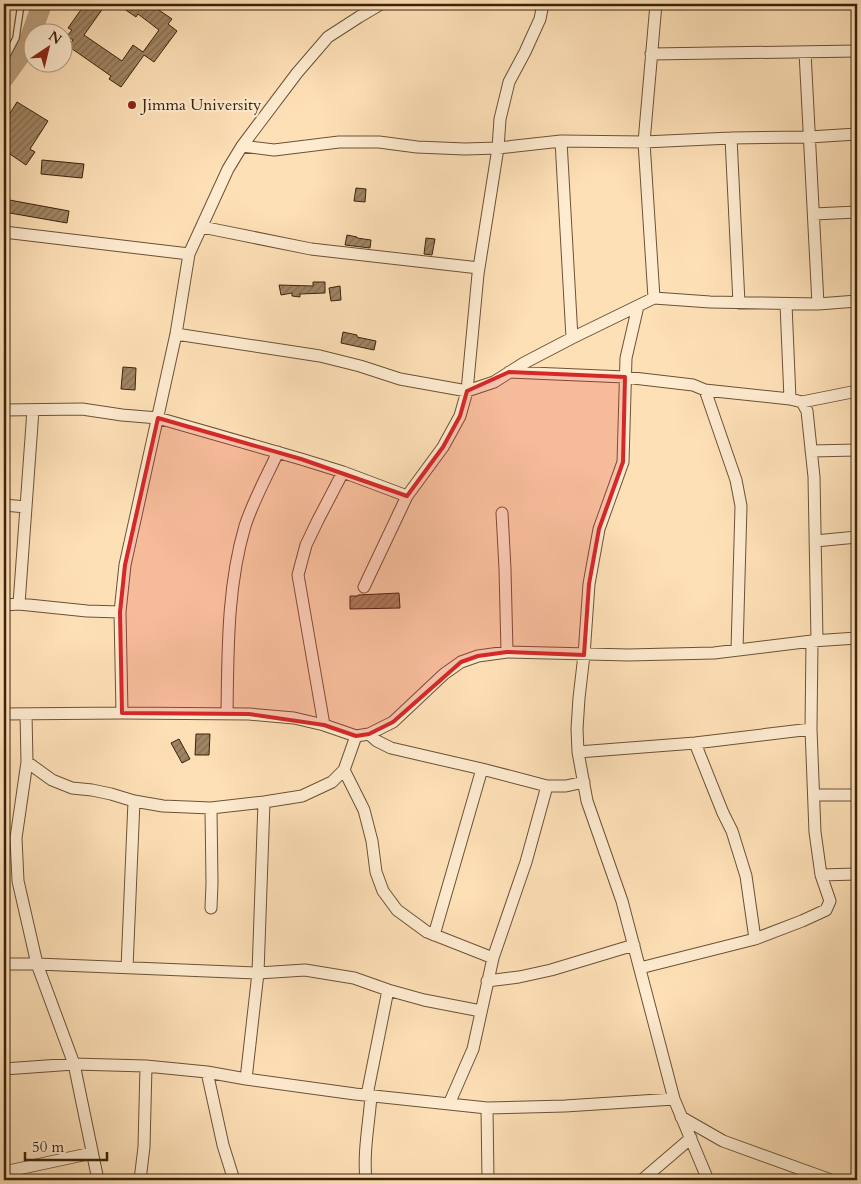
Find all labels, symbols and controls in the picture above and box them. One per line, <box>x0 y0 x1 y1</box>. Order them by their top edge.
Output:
north arrow <box>22 22 72 72</box>
text: N <box>45 26 66 49</box>
place label: Jimma University <box>140 94 262 116</box>
marker: Jimma University <box>126 99 138 111</box>
scale bar <box>25 1129 108 1161</box>
text: 50 m <box>32 1137 64 1157</box>

